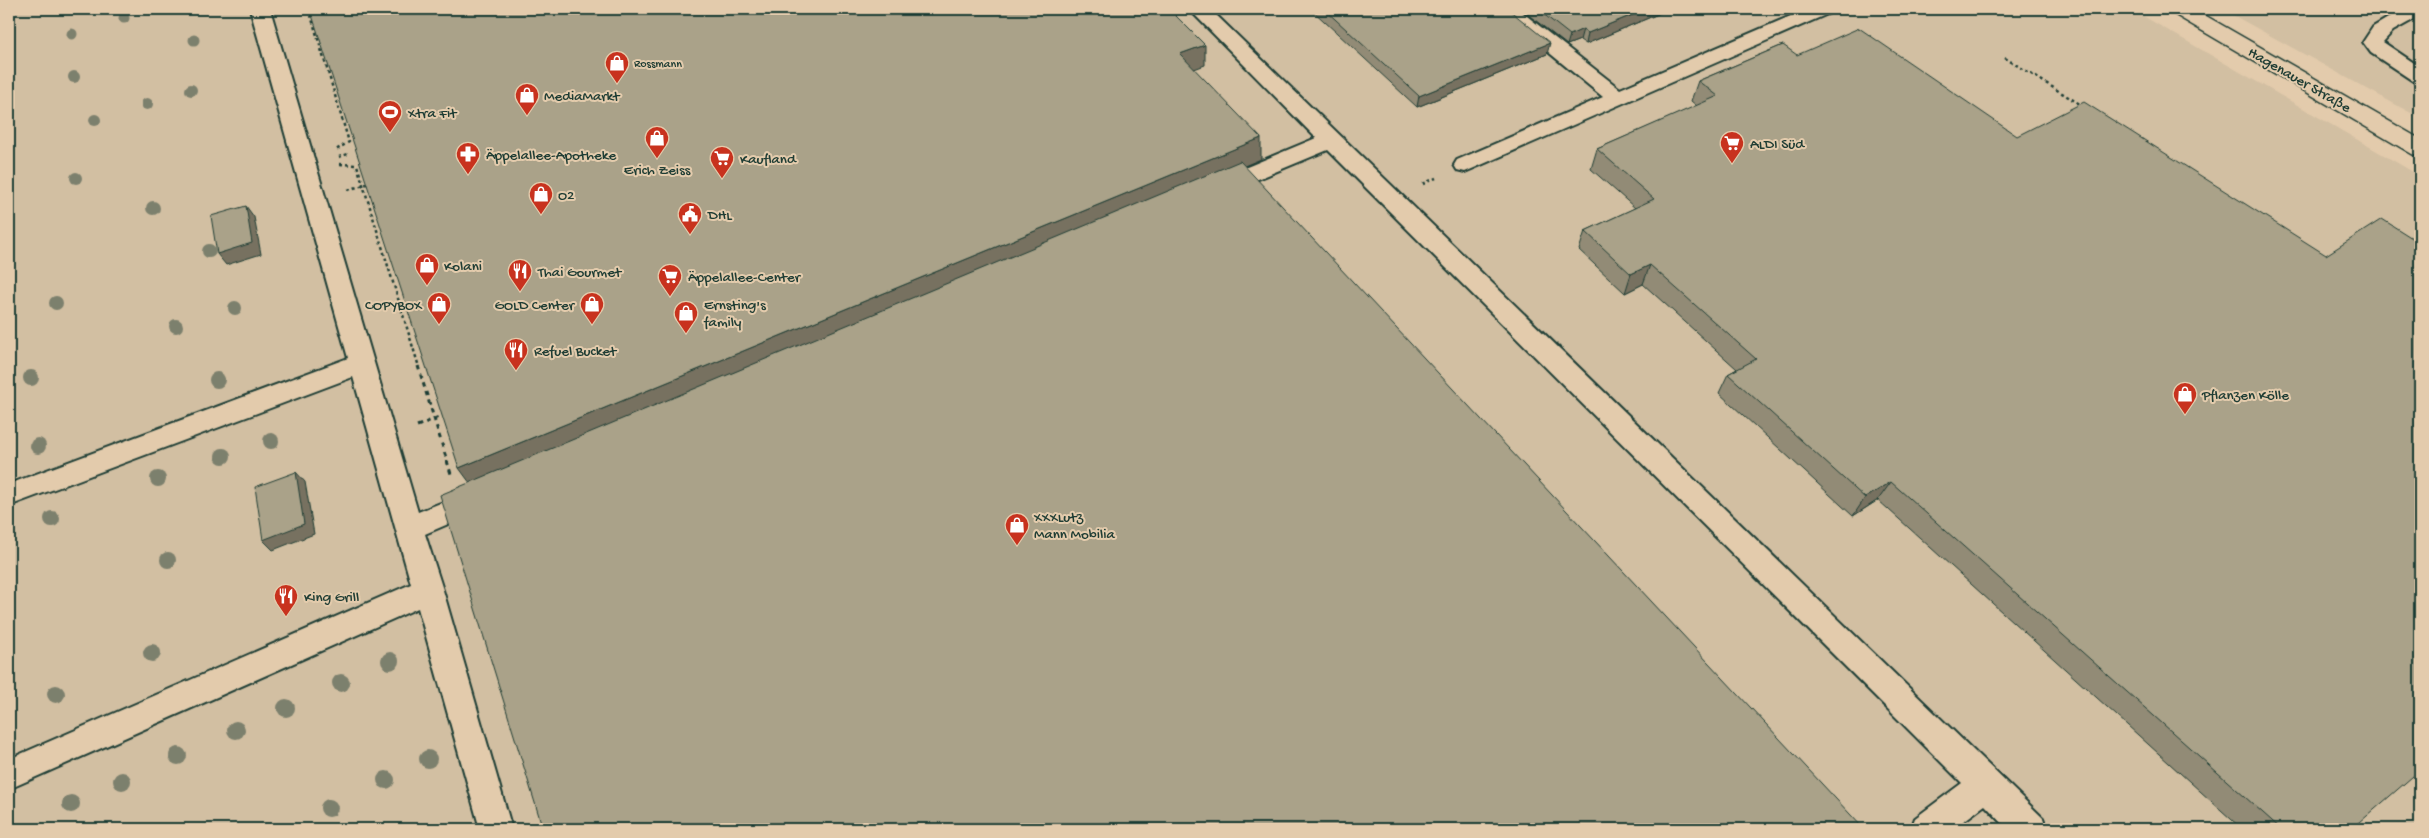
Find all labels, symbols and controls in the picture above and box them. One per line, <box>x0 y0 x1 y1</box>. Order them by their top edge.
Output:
street label: Hagenauer Straße <box>2244 44 2354 118</box>
shop icon: Rossmann <box>604 50 630 84</box>
place label: Rossmann <box>634 58 682 72</box>
shop icon: MediaMarkt <box>514 82 540 116</box>
place label: MediaMarkt <box>544 88 621 106</box>
sports icon: Xtra Fit <box>377 99 403 133</box>
place label: Xtra Fit <box>407 105 458 123</box>
shop icon: Erich Zeiss <box>644 125 670 159</box>
supermarket icon: ALDI Süd <box>1719 130 1745 164</box>
place label: ALDI Süd <box>1750 136 1805 154</box>
pharmacy icon: Äppelallee-Apotheke <box>455 141 481 175</box>
supermarket icon: Kaufland <box>709 145 735 179</box>
place label: Äppelallee-Apotheke <box>486 147 616 165</box>
place label: Kaufland <box>740 151 797 169</box>
place label: Erich Zeiss <box>624 162 691 180</box>
shop icon: O2 <box>528 181 554 215</box>
place label: O2 <box>558 187 574 205</box>
public building icon: DHL <box>677 201 703 235</box>
place label: DHL <box>707 207 732 225</box>
shop icon: Kolani <box>414 252 440 286</box>
place label: Kolani <box>444 258 482 276</box>
restaurant icon: Thai Gourmet <box>507 258 533 292</box>
supermarket icon: Äppelallee-Center <box>657 263 683 297</box>
place label: Thai Gourmet <box>537 264 623 282</box>
place label: Äppelallee-Center <box>688 269 802 287</box>
shop icon: COPYBOX <box>426 291 452 325</box>
shop icon: GOLD Center <box>579 291 605 325</box>
place label: COPYBOX <box>365 297 423 315</box>
place label: GOLD Center <box>495 297 576 315</box>
place label: Ernsting's family <box>703 297 766 332</box>
shop icon: Ernsting's family <box>673 300 699 334</box>
restaurant icon: Refuel Bucket <box>503 337 529 371</box>
place label: Refuel Bucket <box>534 343 618 361</box>
shop icon: Pflanzen Kölle <box>2172 381 2198 415</box>
place label: Pflanzen Kölle <box>2201 387 2289 405</box>
place label: XXXLutz Mann Mobilia <box>1033 509 1115 544</box>
shop icon: XXXLutz Mann Mobilia <box>1004 512 1030 546</box>
restaurant icon: King Grill <box>273 583 299 617</box>
place label: King Grill <box>304 589 359 607</box>

